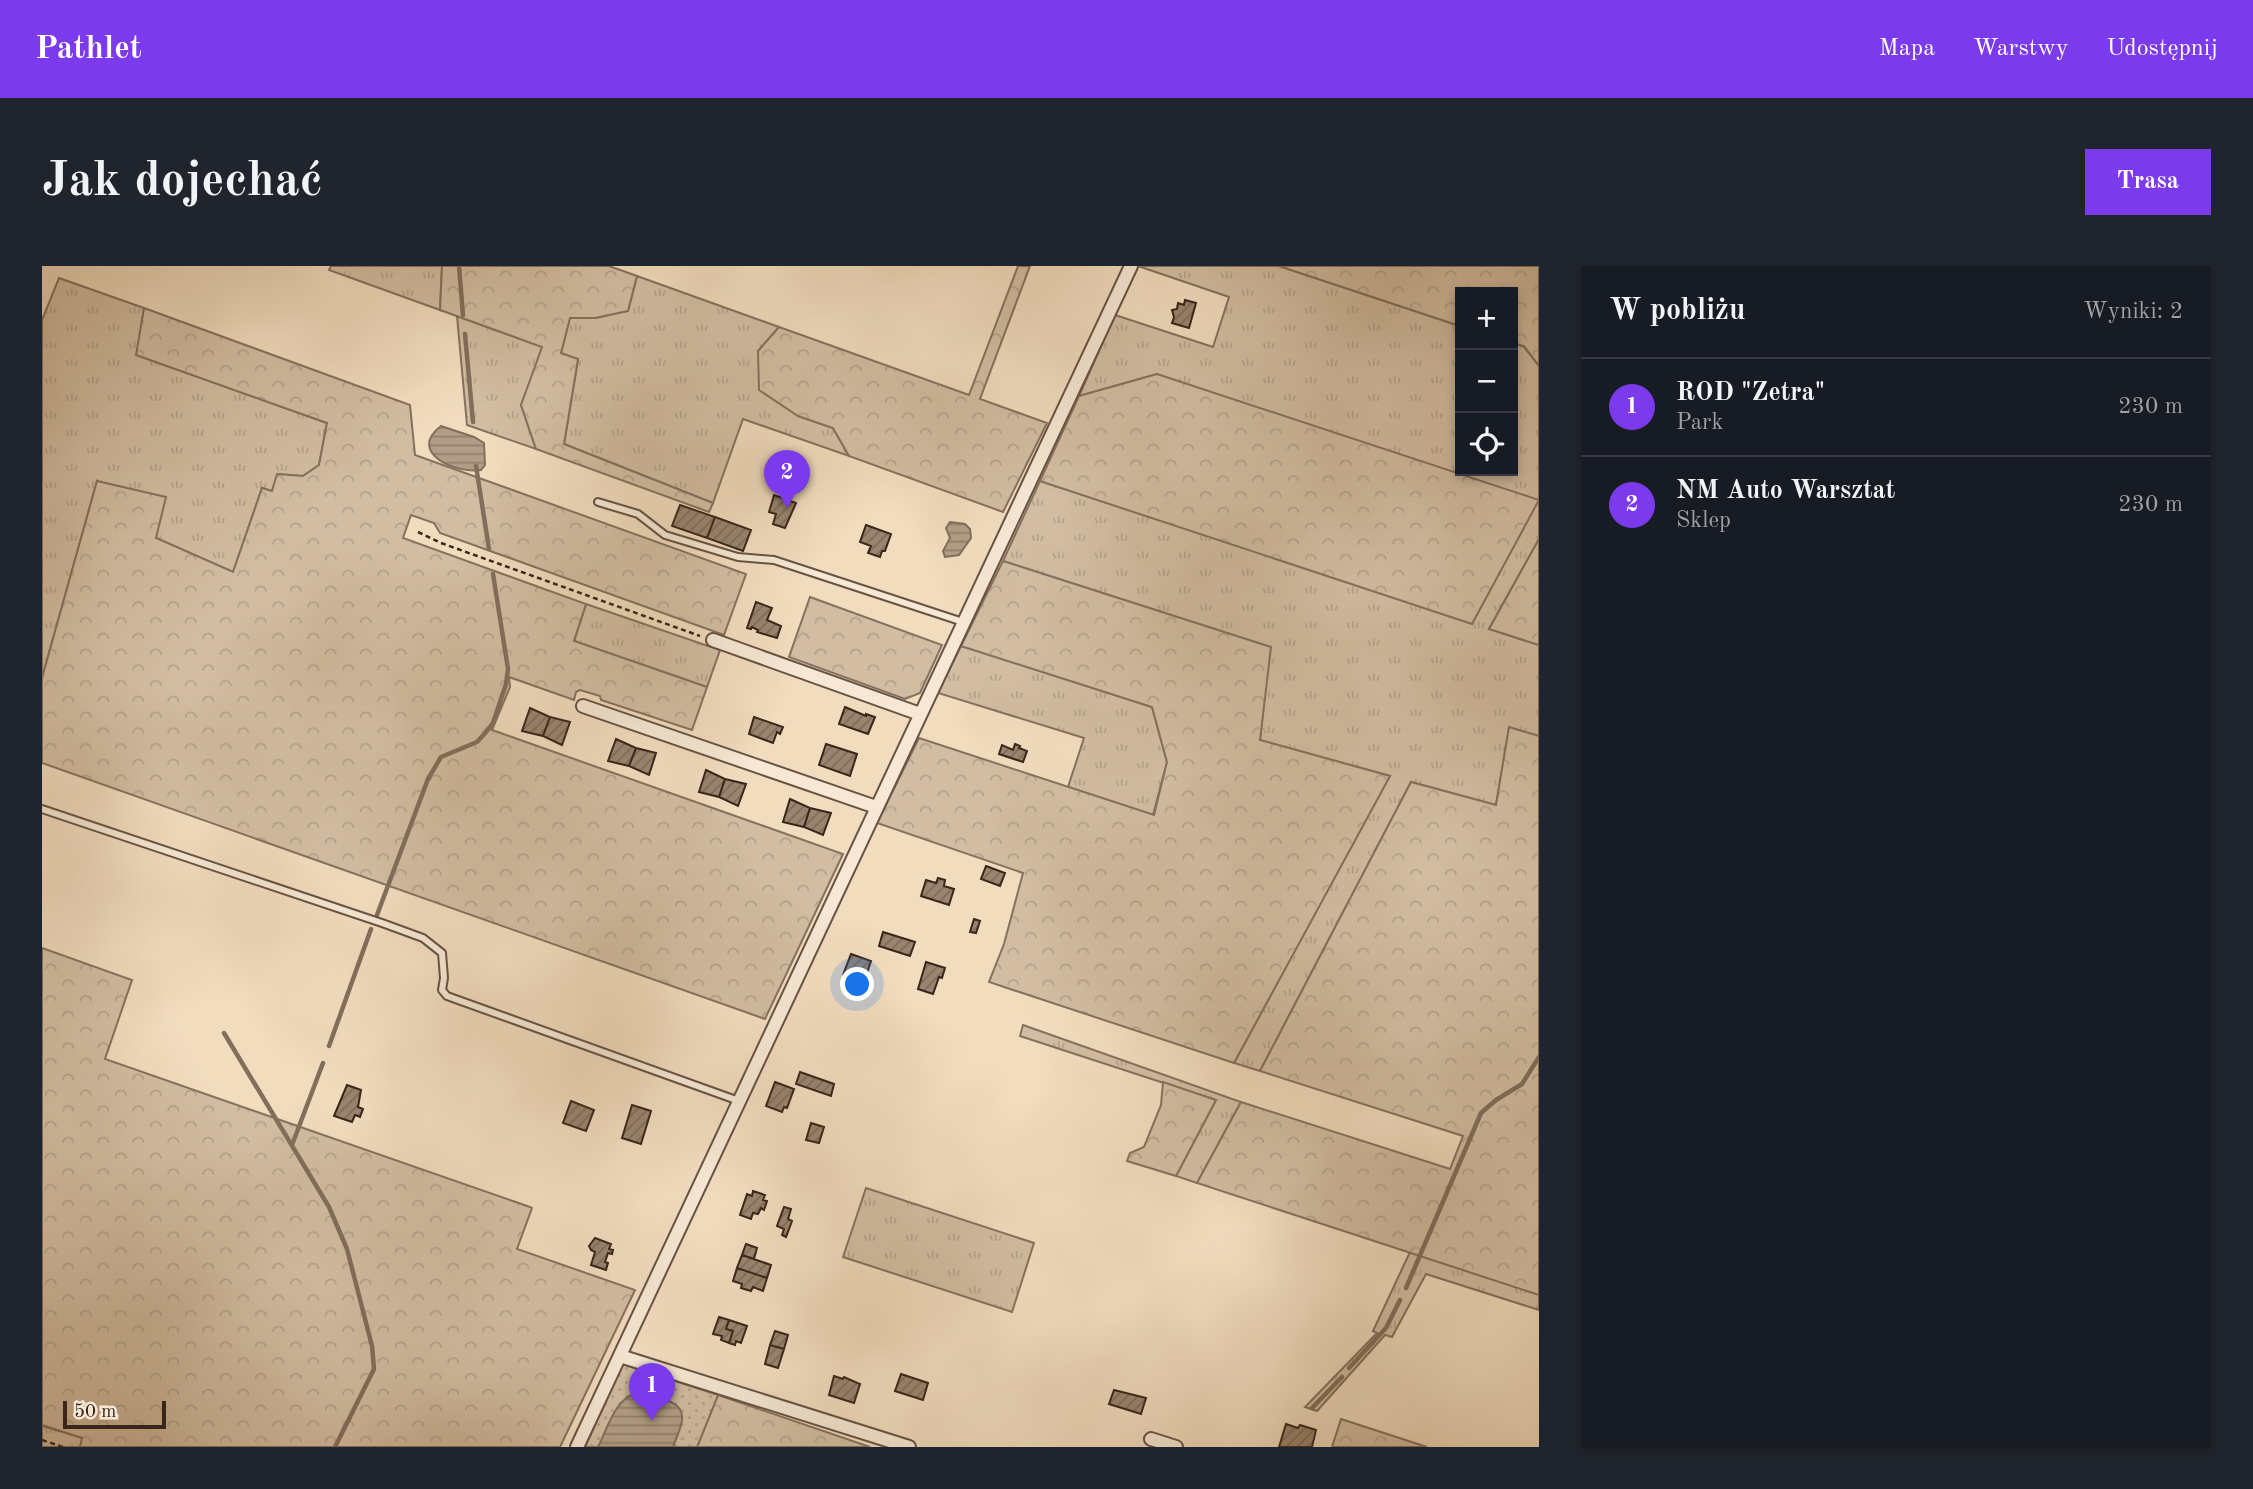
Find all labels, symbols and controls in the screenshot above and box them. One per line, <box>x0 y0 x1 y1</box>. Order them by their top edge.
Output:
text: Pathlet <box>35 33 142 66</box>
text: Mapa <box>1879 37 1935 61</box>
text: Warstwy <box>1973 37 2069 61</box>
text: Udostępnij <box>2107 37 2218 61</box>
button: Trasa <box>2085 149 2211 215</box>
text: Jak dojechać <box>42 158 323 207</box>
map controls <box>1455 287 1518 476</box>
button: + <box>1455 287 1518 350</box>
text: W pobliżu <box>1609 296 1745 326</box>
text: Wyniki: 2 <box>2083 300 2183 323</box>
button: − <box>1455 350 1518 413</box>
text: ROD "Zetra" <box>1676 380 1825 406</box>
text: 1 <box>1625 395 1639 418</box>
text: 230 m <box>2118 395 2183 418</box>
text: Park <box>1676 411 1723 434</box>
button: locate <box>1455 413 1518 476</box>
pin: 2 <box>764 450 810 508</box>
text: NM Auto Warsztat <box>1676 478 1895 504</box>
text: 2 <box>1625 493 1639 516</box>
text: 230 m <box>2118 493 2183 516</box>
text: Sklep <box>1676 509 1731 532</box>
your location <box>840 967 874 1001</box>
pin: 1 <box>629 1363 675 1421</box>
scale bar <box>63 1398 166 1430</box>
text: 50 m <box>74 1403 116 1422</box>

